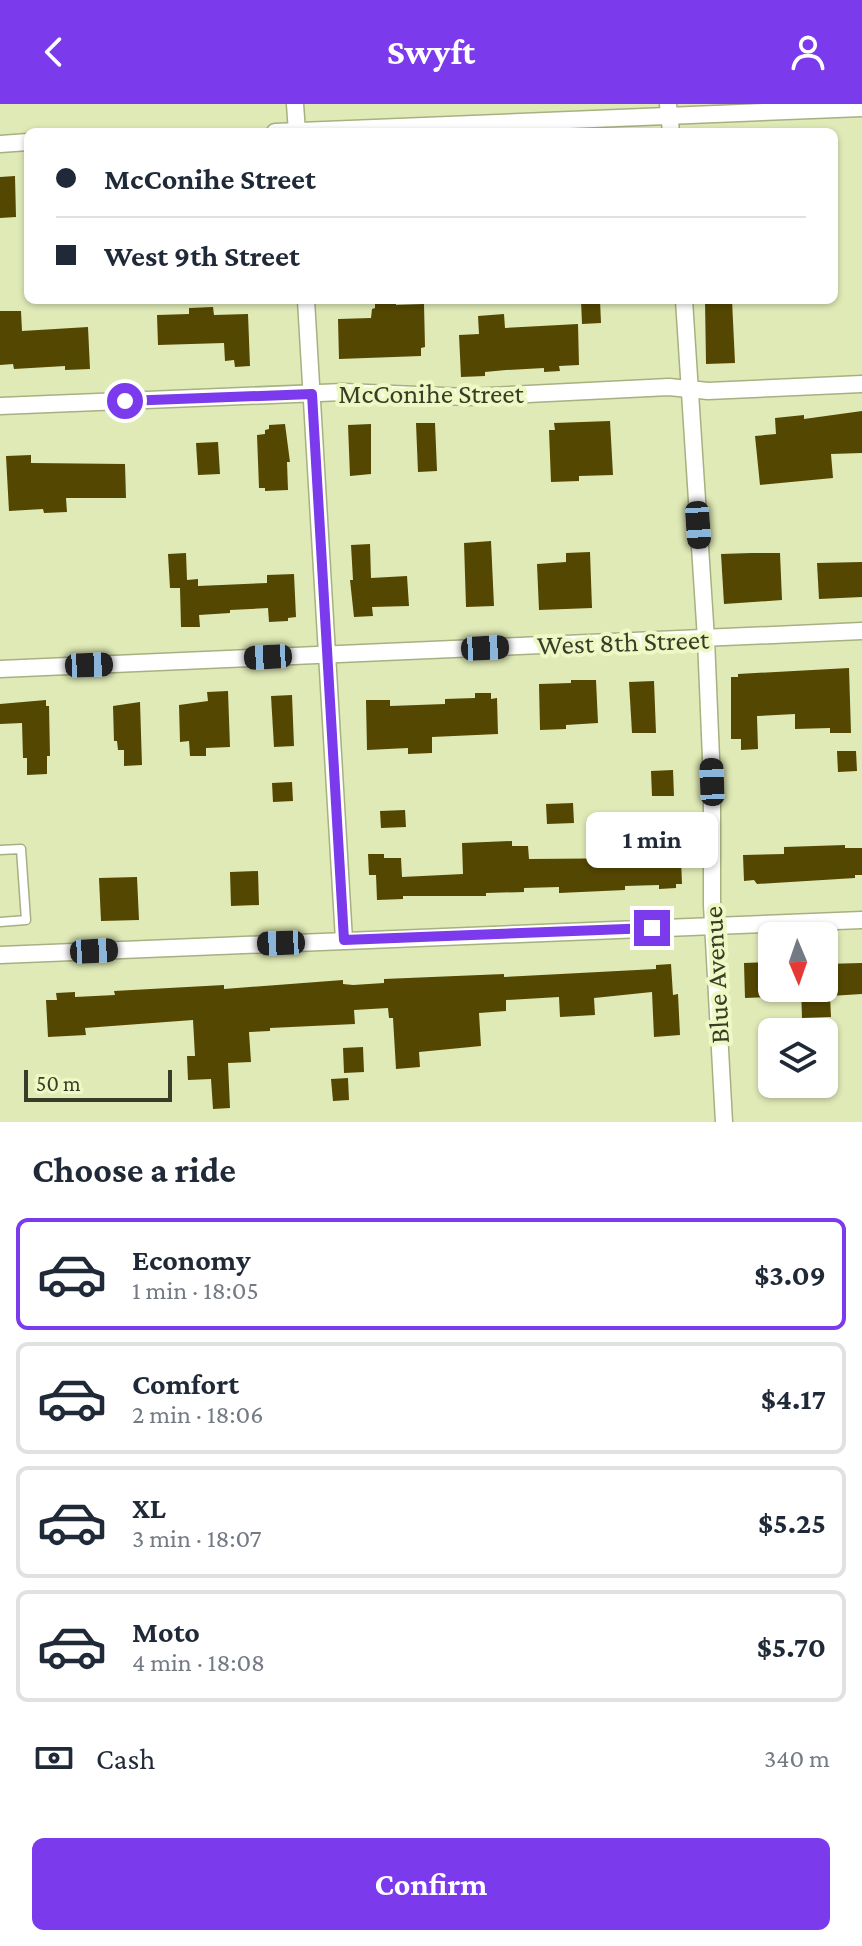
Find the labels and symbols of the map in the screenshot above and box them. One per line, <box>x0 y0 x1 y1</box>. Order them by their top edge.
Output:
street label: McConihe Street <box>338 378 525 409</box>
route start <box>107 383 143 419</box>
car <box>684 500 712 550</box>
street label: West 8th Street <box>536 623 710 660</box>
car <box>460 635 510 661</box>
car <box>243 644 293 670</box>
car <box>65 652 113 678</box>
car <box>699 758 725 806</box>
callout: 1 min <box>586 812 718 868</box>
street label: Blue Avenue <box>697 906 735 1044</box>
route end <box>634 910 670 946</box>
north arrow <box>758 922 838 1002</box>
car <box>257 930 305 956</box>
car <box>69 938 119 964</box>
scale bar <box>24 1066 172 1102</box>

